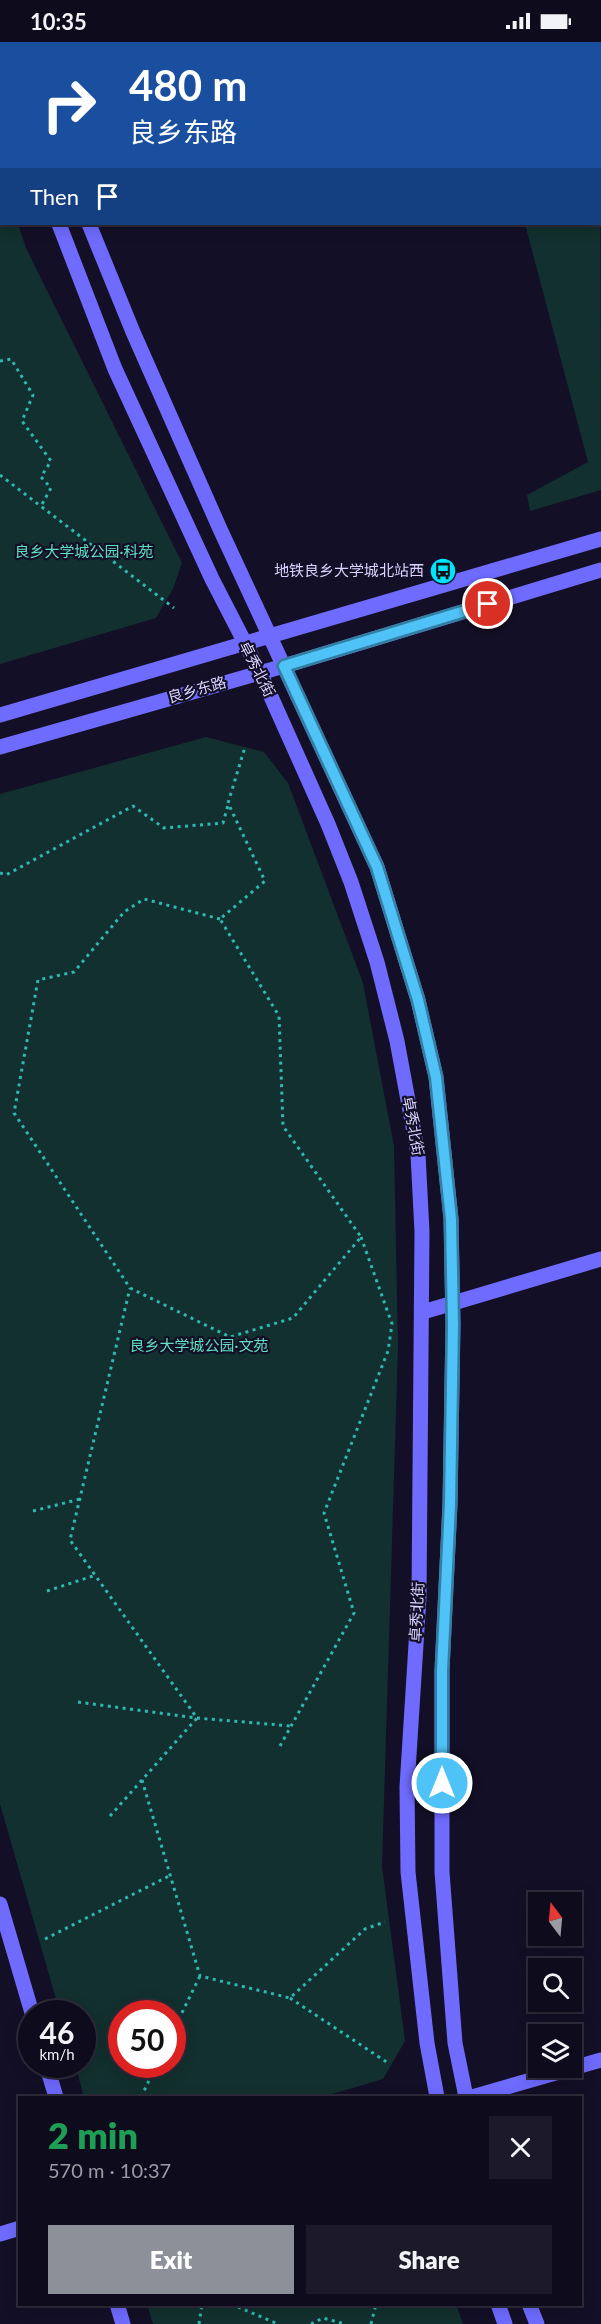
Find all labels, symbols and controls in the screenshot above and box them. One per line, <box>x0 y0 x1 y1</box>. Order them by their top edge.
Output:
text: 10:35 <box>30 8 87 35</box>
text: 480 m <box>129 60 247 110</box>
icon: right <box>30 66 108 144</box>
text: 良乡东路 <box>129 115 237 148</box>
icon: arrive <box>91 180 124 213</box>
text: Then <box>30 183 79 210</box>
park label: 良乡大学城公园·科苑 <box>15 542 153 560</box>
bus stop icon: 地铁良乡大学城北站西 <box>428 556 458 586</box>
place label: 地铁良乡大学城北站西 <box>274 561 424 579</box>
pin <box>462 578 513 629</box>
icon: arrive <box>471 587 504 620</box>
street label: 卓秀北街 <box>236 638 280 699</box>
street label: 良乡东路 <box>165 672 228 706</box>
street label: 卓秀北街 <box>400 1095 428 1157</box>
park label: 良乡大学城公园·文苑 <box>130 1336 268 1354</box>
street label: 卓秀北街 <box>405 1582 427 1642</box>
position arrow <box>410 1751 474 1815</box>
north arrow <box>528 1892 582 1946</box>
map controls <box>528 1892 582 2078</box>
button: search <box>528 1958 582 2012</box>
speed limit sign: 50 <box>108 2000 186 2078</box>
text: 46 <box>40 2014 74 2050</box>
button: layers <box>528 2024 582 2078</box>
text: km/h <box>39 2045 75 2063</box>
text: 2 min <box>48 2113 138 2157</box>
button: close <box>489 2116 552 2179</box>
text: 570 m · 10:37 <box>48 2158 171 2182</box>
button: Exit <box>48 2225 294 2294</box>
button: Share <box>306 2225 552 2294</box>

